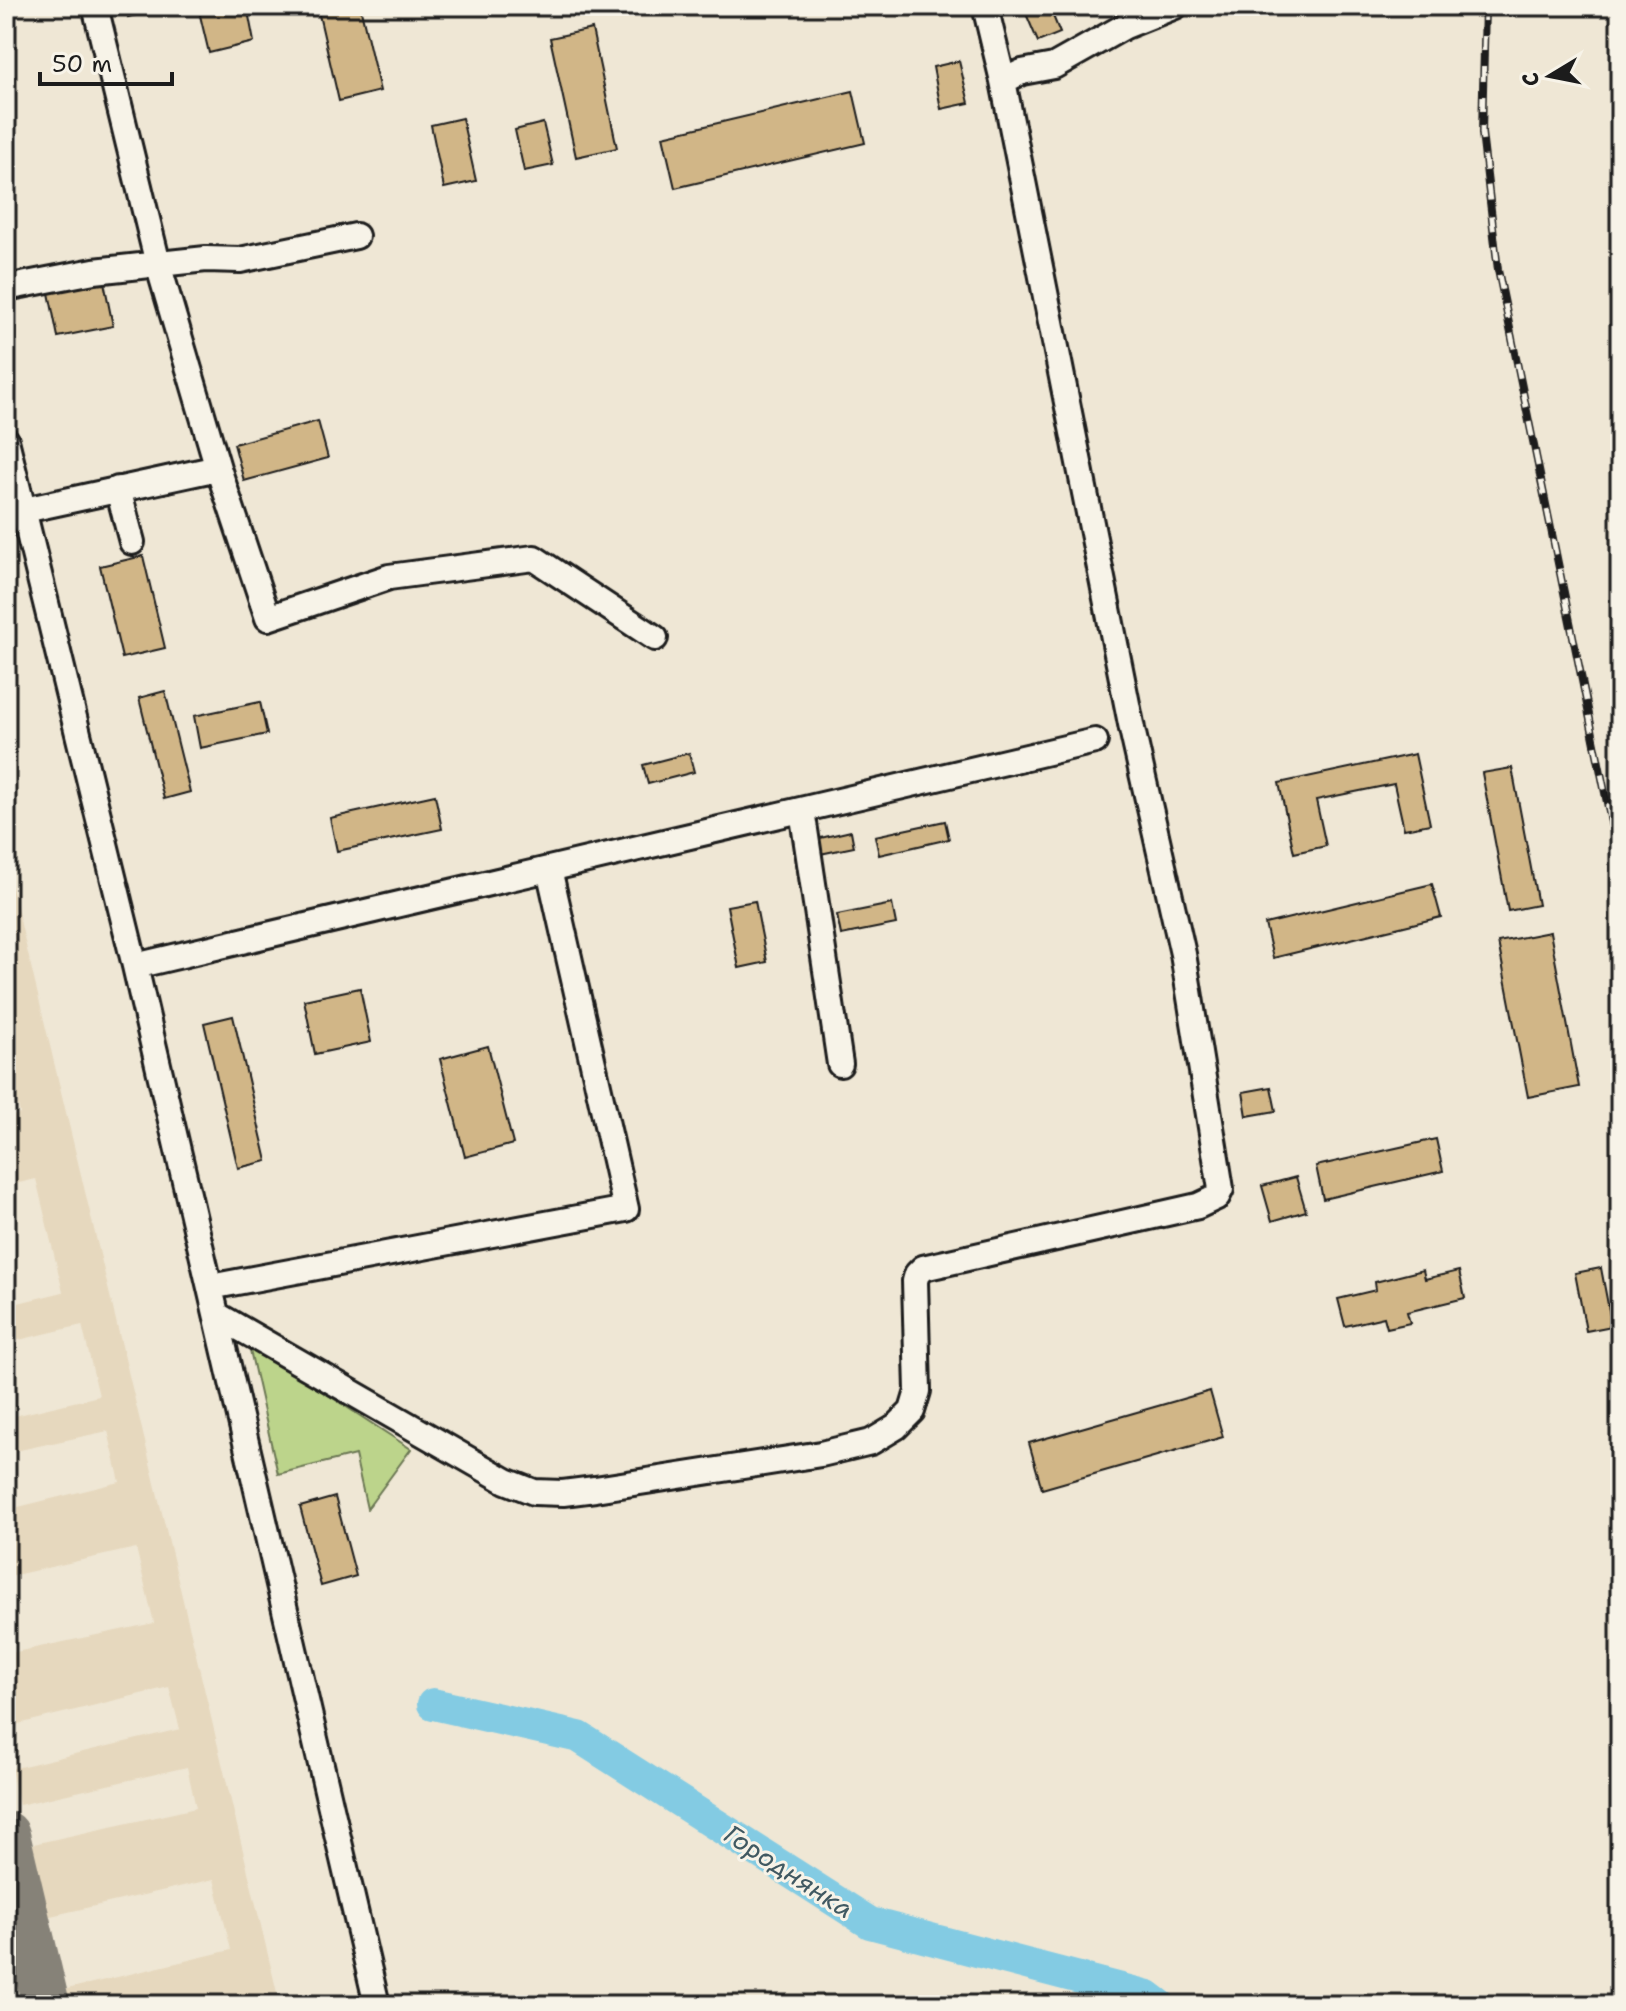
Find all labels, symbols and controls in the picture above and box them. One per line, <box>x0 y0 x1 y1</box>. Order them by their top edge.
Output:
scale bar <box>40 36 172 86</box>
north arrow <box>1510 36 1590 116</box>
text: 50 m <box>52 48 112 80</box>
text: С <box>1515 70 1546 89</box>
water label: Городнянка <box>717 1816 861 1926</box>

